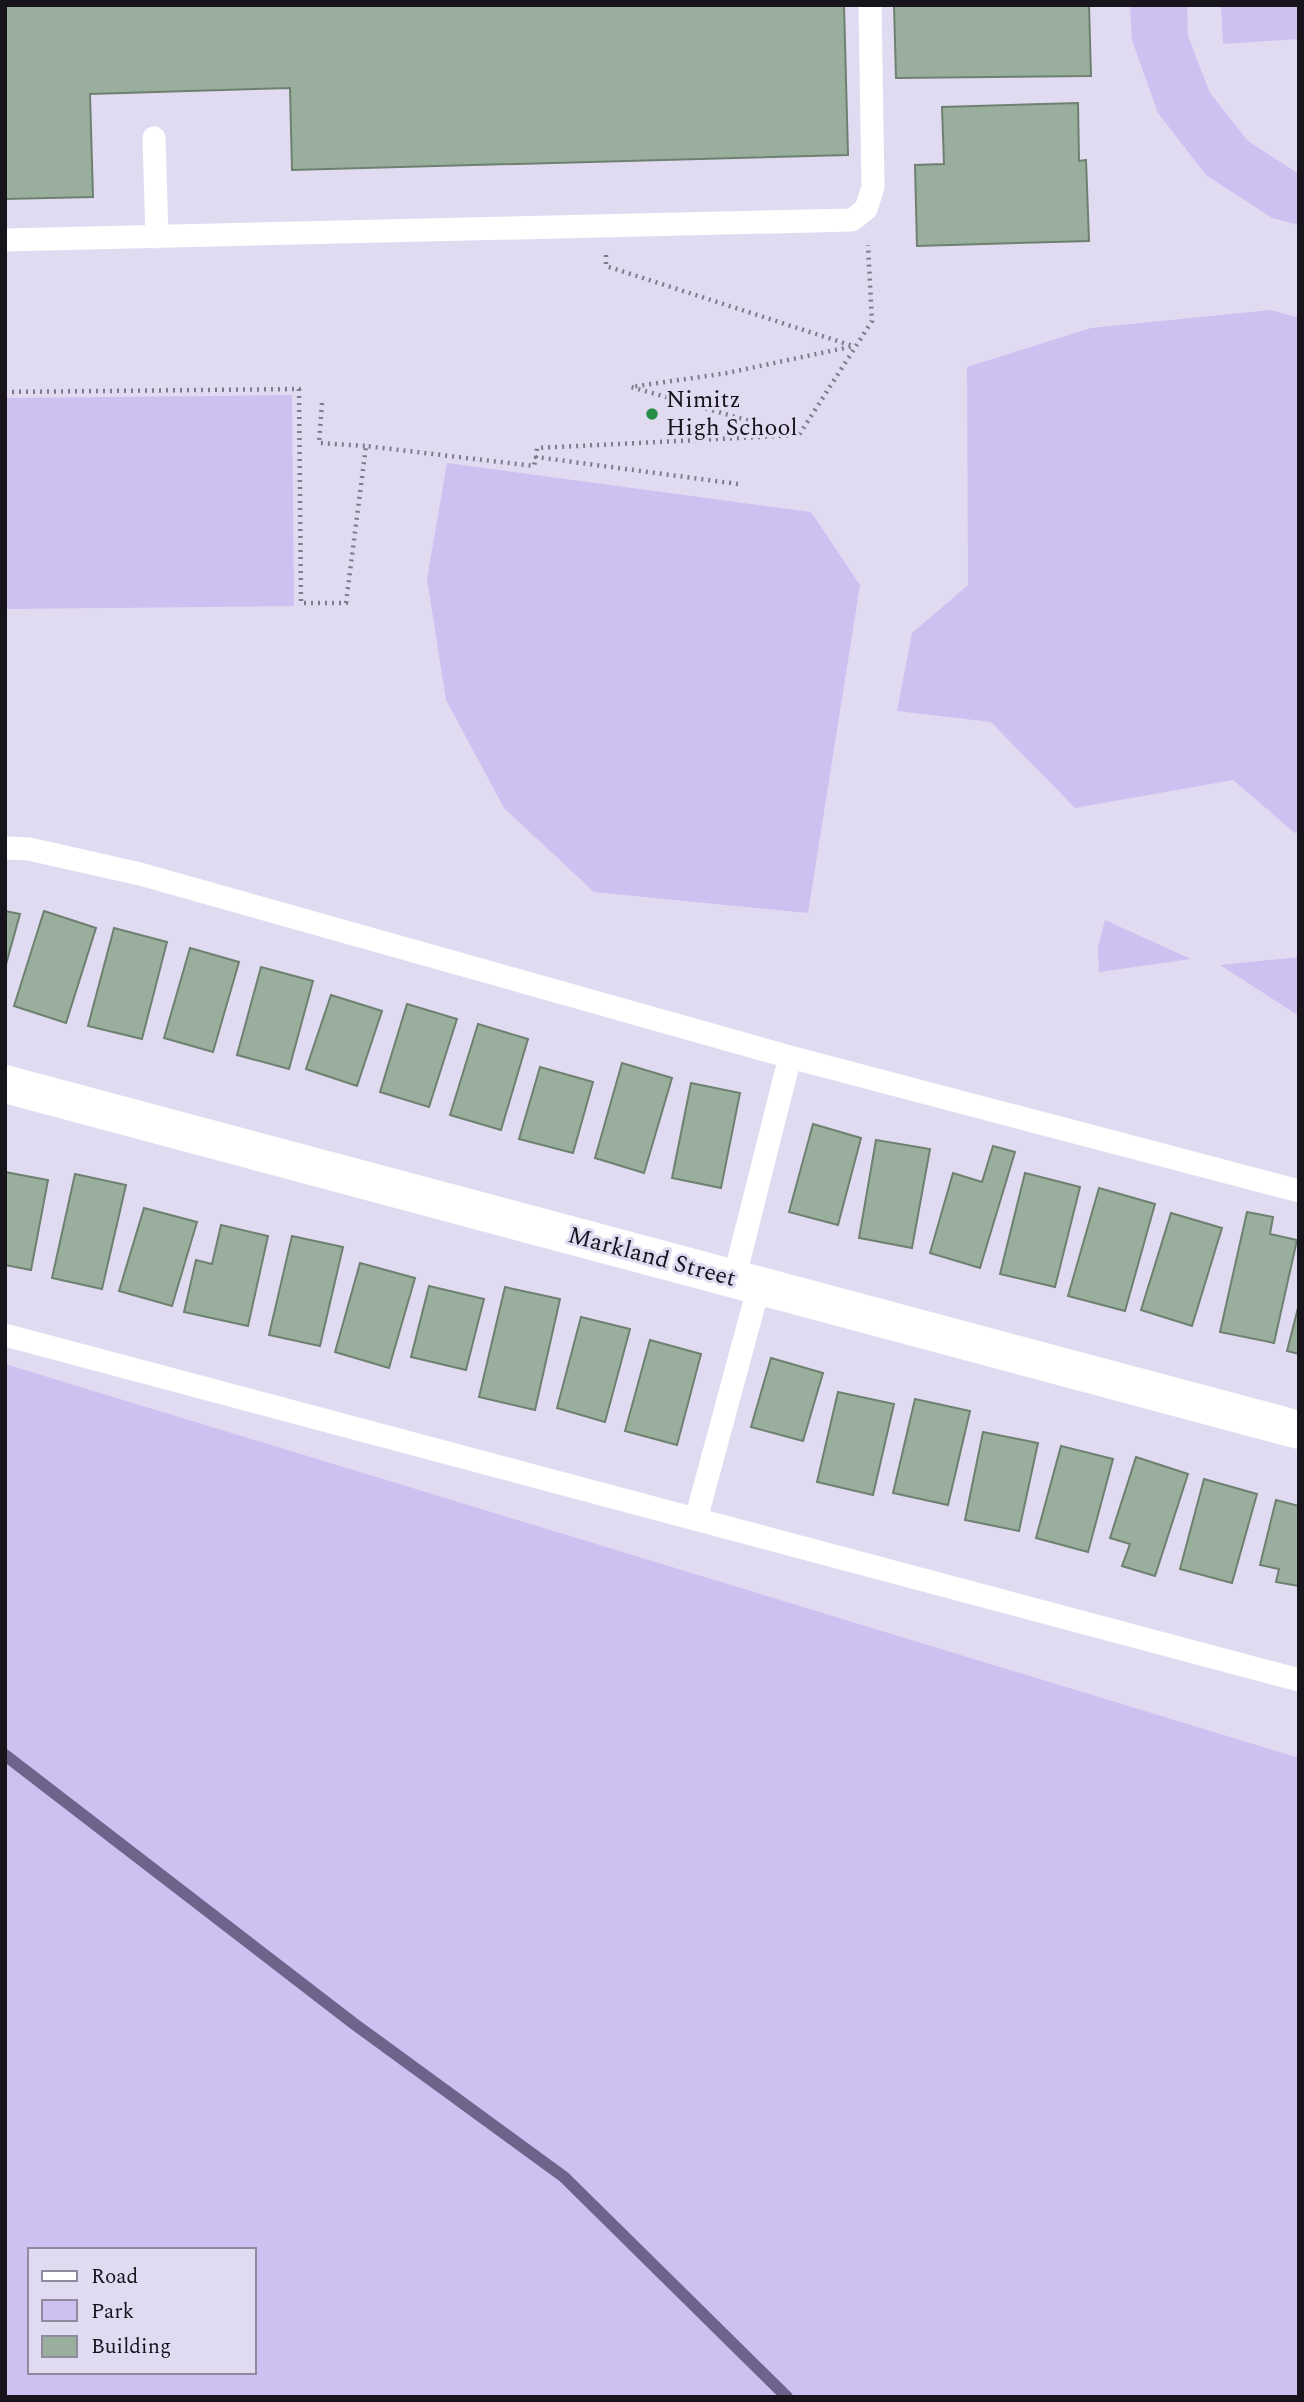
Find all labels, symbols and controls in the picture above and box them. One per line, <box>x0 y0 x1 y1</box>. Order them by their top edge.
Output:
place label: Nimitz High School <box>666 382 798 446</box>
marker: Nimitz High School <box>644 406 660 422</box>
street label: Markland Street <box>564 1217 740 1297</box>
legend <box>28 2248 256 2374</box>
text: Road <box>91 2261 138 2293</box>
text: Park <box>91 2296 135 2328</box>
text: Building <box>91 2331 171 2363</box>

